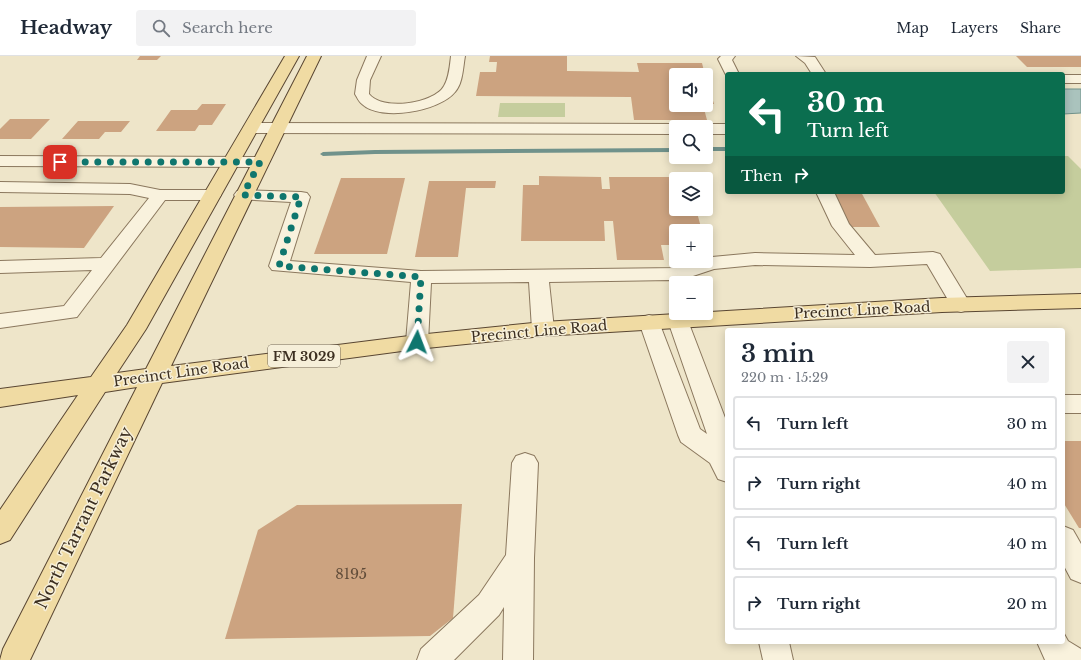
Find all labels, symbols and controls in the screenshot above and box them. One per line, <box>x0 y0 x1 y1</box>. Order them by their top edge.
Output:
search box <box>136 10 416 46</box>
text: Headway <box>20 16 112 39</box>
icon: search <box>150 17 172 39</box>
text: Search here <box>182 18 273 37</box>
text: Map <box>896 19 929 37</box>
text: Layers <box>951 19 998 37</box>
text: Share <box>1020 19 1061 37</box>
map controls <box>669 68 713 320</box>
button: sound <box>669 68 713 112</box>
text: 30 m <box>807 85 884 120</box>
icon: left <box>741 88 793 140</box>
button: search <box>669 120 713 164</box>
text: Turn left <box>807 120 889 142</box>
pin <box>43 145 77 179</box>
icon: arrive <box>49 151 71 173</box>
icon: right <box>790 164 812 186</box>
text: Then <box>741 166 782 185</box>
button: layers <box>669 172 713 216</box>
button: + <box>669 224 713 268</box>
button: − <box>669 276 713 320</box>
street label: Precinct Line Road <box>793 297 931 323</box>
street label: Precinct Line Road <box>470 316 608 346</box>
position arrow <box>396 321 438 363</box>
text: 3 min <box>741 339 815 368</box>
button: close <box>1007 341 1049 383</box>
road number: FM 3029 <box>268 345 340 367</box>
street label: Precinct Line Road <box>112 353 251 390</box>
text: 220 m · 15:29 <box>741 369 828 386</box>
icon: left <box>743 412 765 434</box>
text: Turn left <box>777 414 848 433</box>
text: 30 m <box>1007 414 1047 433</box>
street label: North Tarrant Parkway <box>31 423 137 613</box>
icon: right <box>743 472 765 494</box>
text: Turn right <box>777 474 860 493</box>
text: 40 m <box>1007 474 1047 493</box>
icon: left <box>743 532 765 554</box>
text: Turn left <box>777 534 848 553</box>
text: 40 m <box>1007 534 1047 553</box>
house number: 8195 <box>335 565 367 583</box>
icon: right <box>743 592 765 614</box>
text: Turn right <box>777 594 860 613</box>
text: 20 m <box>1007 594 1047 613</box>

